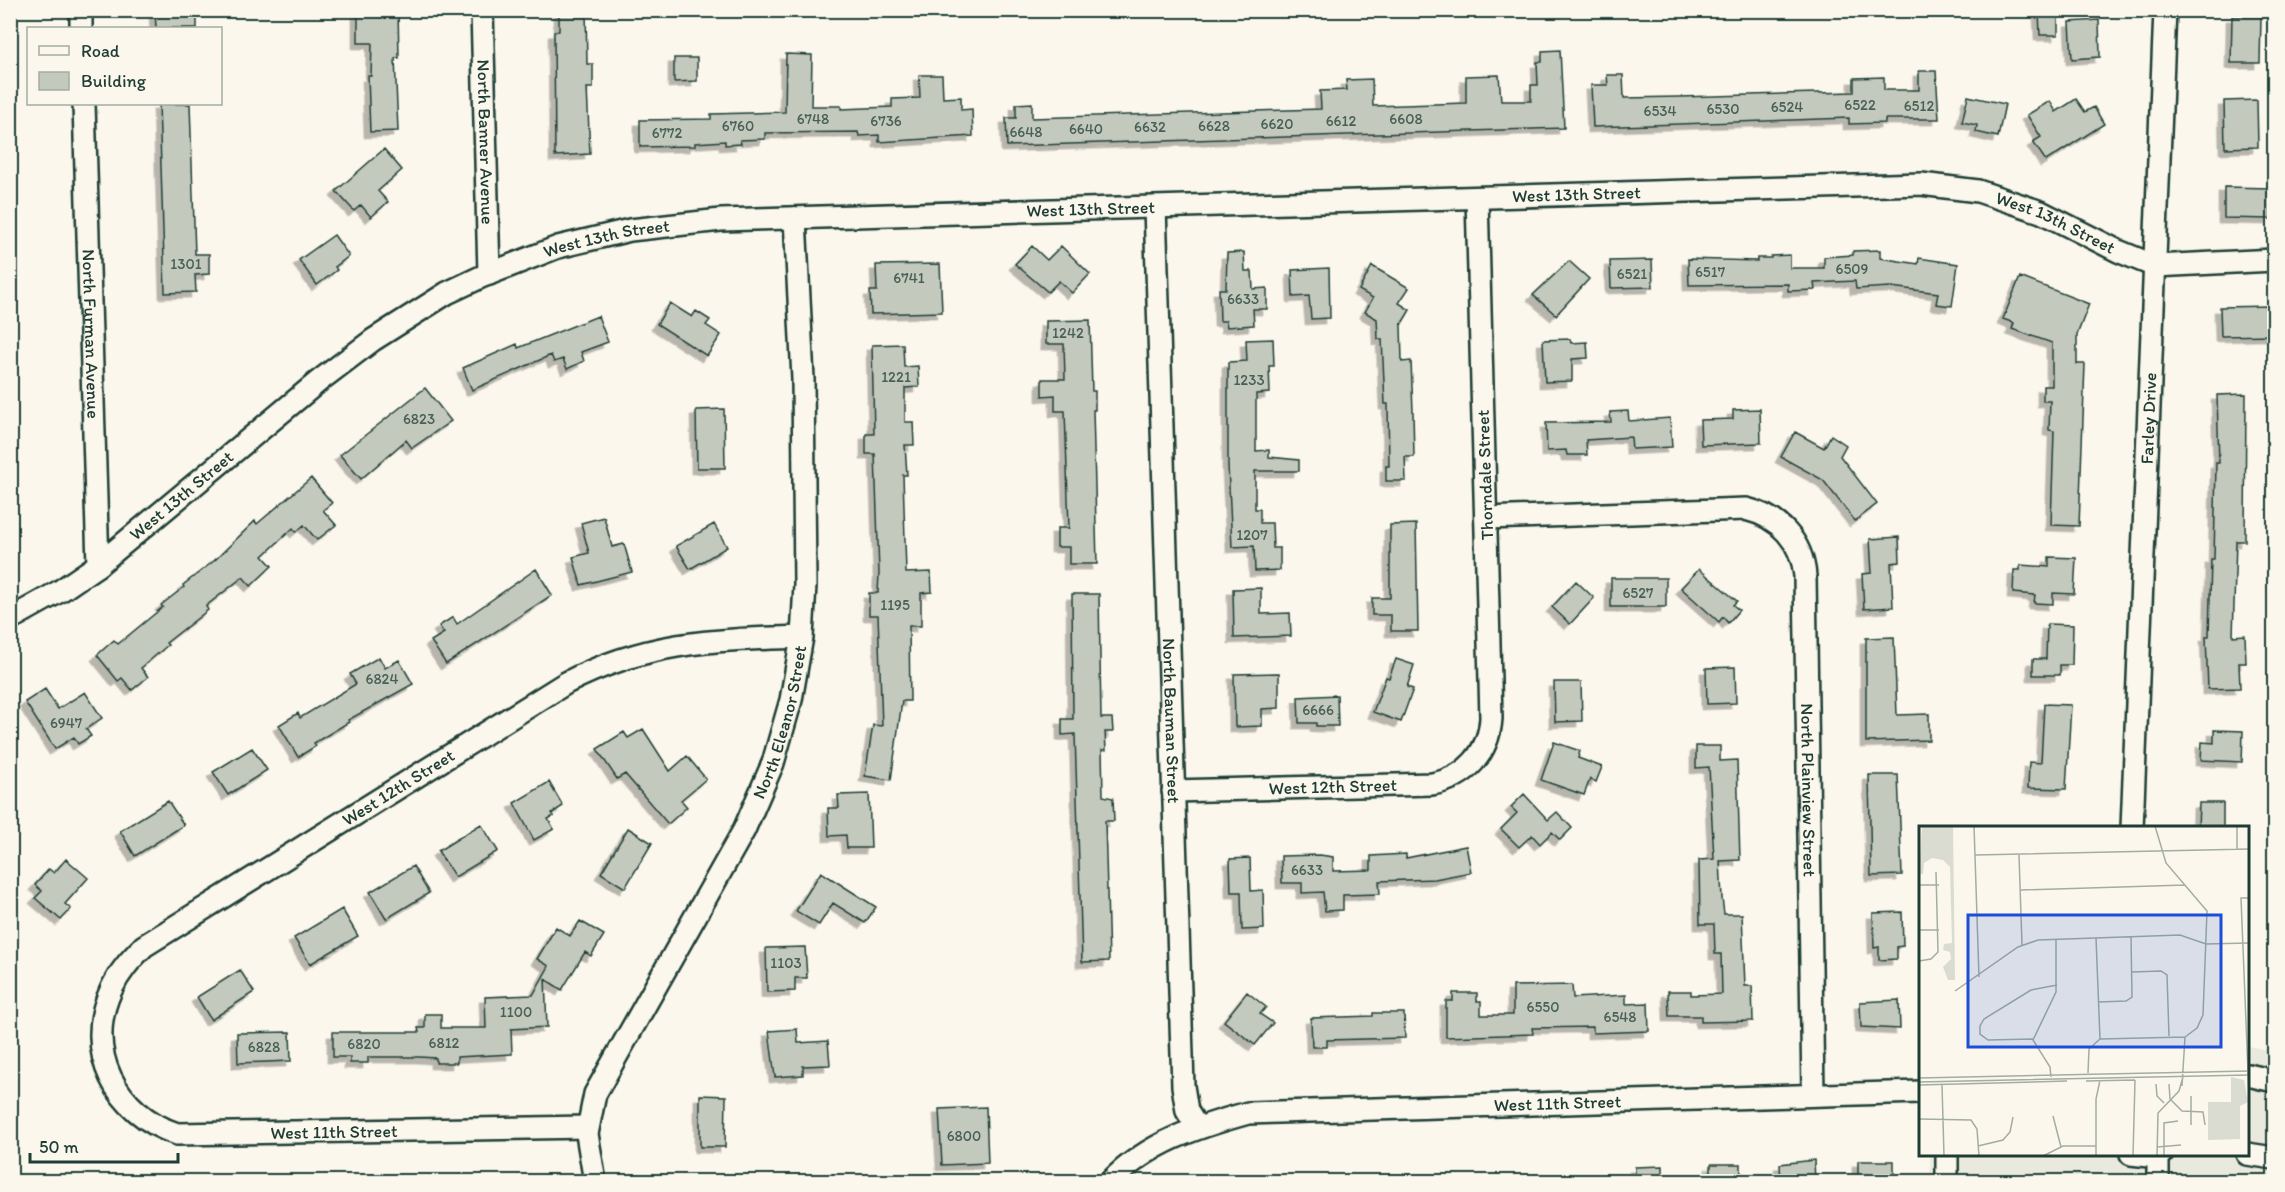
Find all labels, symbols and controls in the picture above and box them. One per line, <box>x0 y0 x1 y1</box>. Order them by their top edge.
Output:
legend <box>27 27 222 105</box>
text: Road <box>81 40 120 62</box>
street label: North Banner Avenue <box>472 59 499 225</box>
text: Building <box>81 70 147 92</box>
house number: 6522 <box>1844 96 1876 114</box>
house number: 6512 <box>1904 97 1934 115</box>
house number: 6524 <box>1771 98 1803 116</box>
house number: 6530 <box>1706 100 1740 118</box>
house number: 6534 <box>1643 102 1677 120</box>
house number: 6748 <box>797 110 829 128</box>
house number: 6608 <box>1389 110 1423 128</box>
house number: 6736 <box>870 112 902 130</box>
house number: 6612 <box>1326 112 1356 130</box>
house number: 6620 <box>1260 115 1294 133</box>
house number: 6760 <box>722 117 754 135</box>
house number: 6628 <box>1198 117 1230 135</box>
house number: 6632 <box>1134 118 1166 136</box>
house number: 6640 <box>1069 120 1103 138</box>
house number: 6648 <box>1009 123 1043 141</box>
house number: 6772 <box>652 124 682 142</box>
street label: West 13th Street <box>1512 181 1641 207</box>
street label: West 13th Street <box>1993 187 2119 259</box>
street label: West 13th Street <box>1026 196 1156 222</box>
street label: West 13th Street <box>540 215 671 263</box>
street label: North Furman Avenue <box>77 249 105 419</box>
house number: 1301 <box>170 255 202 273</box>
house number: 6509 <box>1836 260 1869 278</box>
house number: 6517 <box>1695 263 1726 281</box>
house number: 6521 <box>1617 265 1647 283</box>
house number: 6741 <box>893 269 925 287</box>
house number: 6633 <box>1227 290 1259 308</box>
house number: 1242 <box>1052 324 1084 342</box>
house number: 1221 <box>881 368 911 386</box>
house number: 1233 <box>1233 371 1265 389</box>
street label: Farley Drive <box>2136 372 2161 465</box>
street label: Thorndale Street <box>1472 409 1498 541</box>
house number: 6823 <box>403 410 435 428</box>
street label: West 13th Street <box>125 446 238 545</box>
house number: 1207 <box>1236 526 1268 544</box>
house number: 6527 <box>1622 584 1654 602</box>
house number: 1195 <box>880 596 910 614</box>
street label: North Bauman Street <box>1158 638 1185 804</box>
street label: North Eleanor Street <box>748 643 811 802</box>
house number: 6824 <box>365 670 399 688</box>
house number: 6666 <box>1302 701 1334 719</box>
street label: North Plainview Street <box>1796 703 1821 877</box>
house number: 6947 <box>50 714 83 732</box>
street label: West 12th Street <box>338 744 459 831</box>
street label: West 12th Street <box>1268 774 1398 799</box>
inset map <box>1919 826 2249 1156</box>
house number: 6633 <box>1291 861 1323 879</box>
house number: 1103 <box>770 954 802 972</box>
house number: 6550 <box>1527 998 1559 1016</box>
house number: 1100 <box>500 1003 532 1021</box>
house number: 6548 <box>1603 1008 1637 1026</box>
house number: 6812 <box>428 1034 460 1052</box>
house number: 6820 <box>347 1035 381 1053</box>
house number: 6828 <box>248 1038 280 1056</box>
street label: West 11th Street <box>1494 1090 1622 1116</box>
street label: West 11th Street <box>270 1120 398 1144</box>
scale bar <box>30 1126 178 1164</box>
house number: 6800 <box>947 1127 981 1145</box>
text: 50 m <box>39 1136 79 1158</box>

